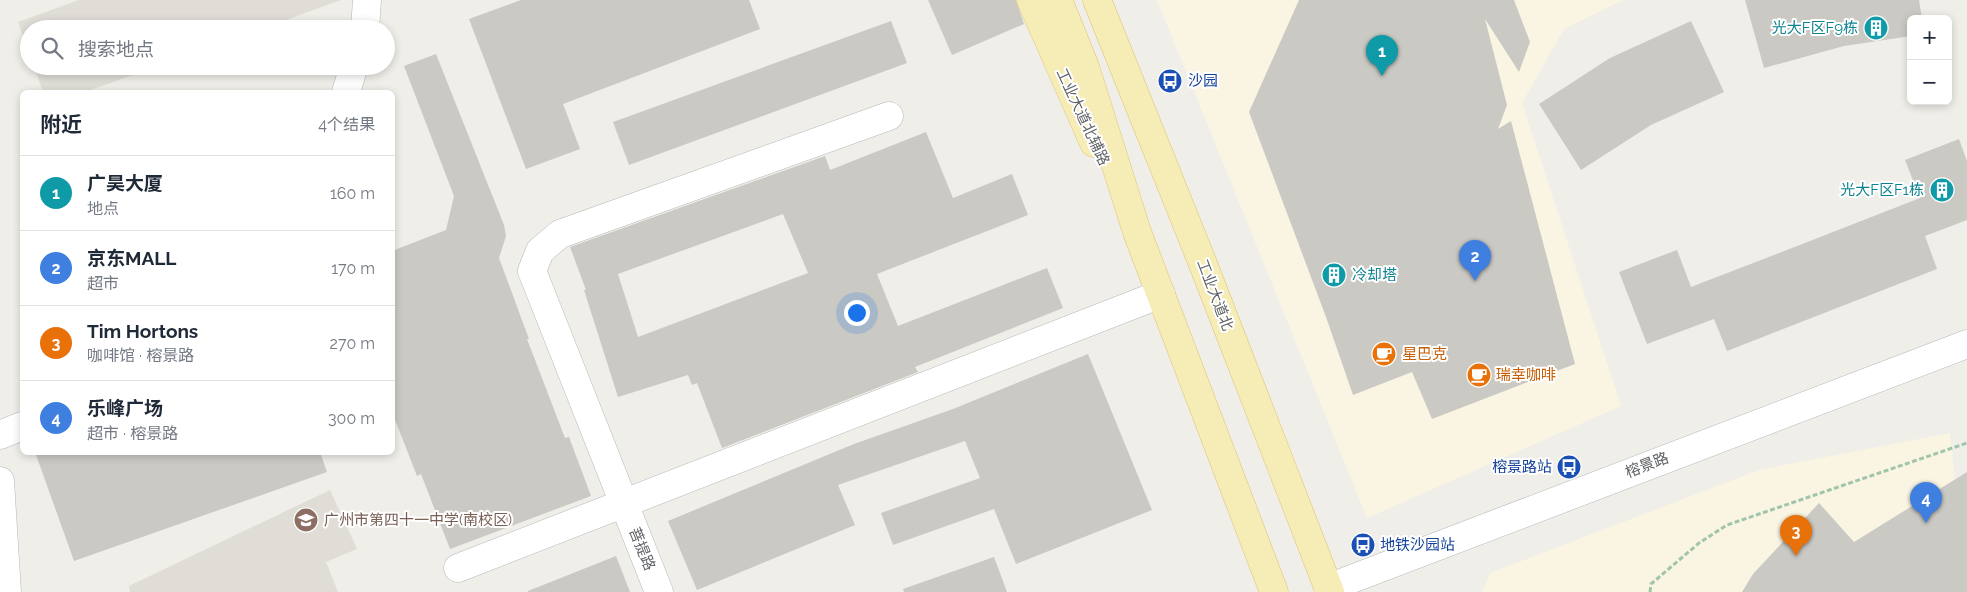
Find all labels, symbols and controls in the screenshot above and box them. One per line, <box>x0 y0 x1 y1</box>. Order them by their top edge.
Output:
building icon: 光大F区F9栋 <box>1863 15 1889 41</box>
map controls <box>1907 15 1952 105</box>
button: + <box>1907 15 1952 60</box>
place label: 光大F区F9栋 <box>1772 19 1858 37</box>
search box <box>20 20 395 75</box>
icon: search <box>38 34 66 62</box>
pin: 1 <box>1366 35 1398 76</box>
text: 搜索地点 <box>78 38 154 60</box>
button: − <box>1907 60 1952 105</box>
street label: 工业大道北辅路 <box>1053 66 1113 168</box>
bus stop icon: 沙园 <box>1157 68 1183 94</box>
place label: 沙园 <box>1188 72 1218 90</box>
text: 附近 <box>40 112 82 137</box>
text: 4个结果 <box>318 115 375 134</box>
text: 广昊大厦 <box>87 172 163 194</box>
building icon: 光大F区F1栋 <box>1929 177 1955 203</box>
place label: 光大F区F1栋 <box>1840 181 1924 199</box>
text: 1 <box>52 184 60 203</box>
text: 160 m <box>330 184 375 203</box>
text: 地点 <box>87 199 119 218</box>
pin: 2 <box>1459 240 1491 281</box>
text: 京东MALL <box>87 247 176 269</box>
street label: 工业大道北 <box>1193 257 1237 333</box>
text: 2 <box>51 259 61 278</box>
text: 170 m <box>331 259 375 278</box>
building icon: 冷却塔 <box>1321 262 1347 288</box>
place label: 冷却塔 <box>1352 266 1397 284</box>
text: 超市 <box>87 274 119 293</box>
your location <box>844 300 870 326</box>
text: Tim Hortons <box>87 320 198 342</box>
text: 3 <box>52 334 60 353</box>
text: 270 m <box>330 334 375 353</box>
cafe icon: 星巴克 <box>1371 341 1397 367</box>
place label: 星巴克 <box>1402 345 1447 363</box>
text: 咖啡馆 · 榕景路 <box>87 346 194 365</box>
cafe icon: 瑞幸咖啡 <box>1466 362 1492 388</box>
place label: 瑞幸咖啡 <box>1496 366 1556 384</box>
text: 乐峰广场 <box>87 397 163 419</box>
text: 4 <box>51 409 61 428</box>
text: 300 m <box>328 409 375 428</box>
text: 超市 · 榕景路 <box>87 424 178 443</box>
street label: 榕景路 <box>1623 449 1671 481</box>
bus stop icon: 榕景路站 <box>1556 454 1582 480</box>
place label: 榕景路站 <box>1492 458 1552 476</box>
pin: 4 <box>1910 482 1942 523</box>
school or university icon: 广州市第四十一中学(南校区) <box>293 507 319 533</box>
place label: 广州市第四十一中学(南校区) <box>324 511 512 529</box>
pin: 3 <box>1780 515 1812 556</box>
street label: 菩提路 <box>625 525 659 573</box>
bus stop icon: 地铁沙园站 <box>1350 532 1376 558</box>
place label: 地铁沙园站 <box>1380 536 1455 554</box>

